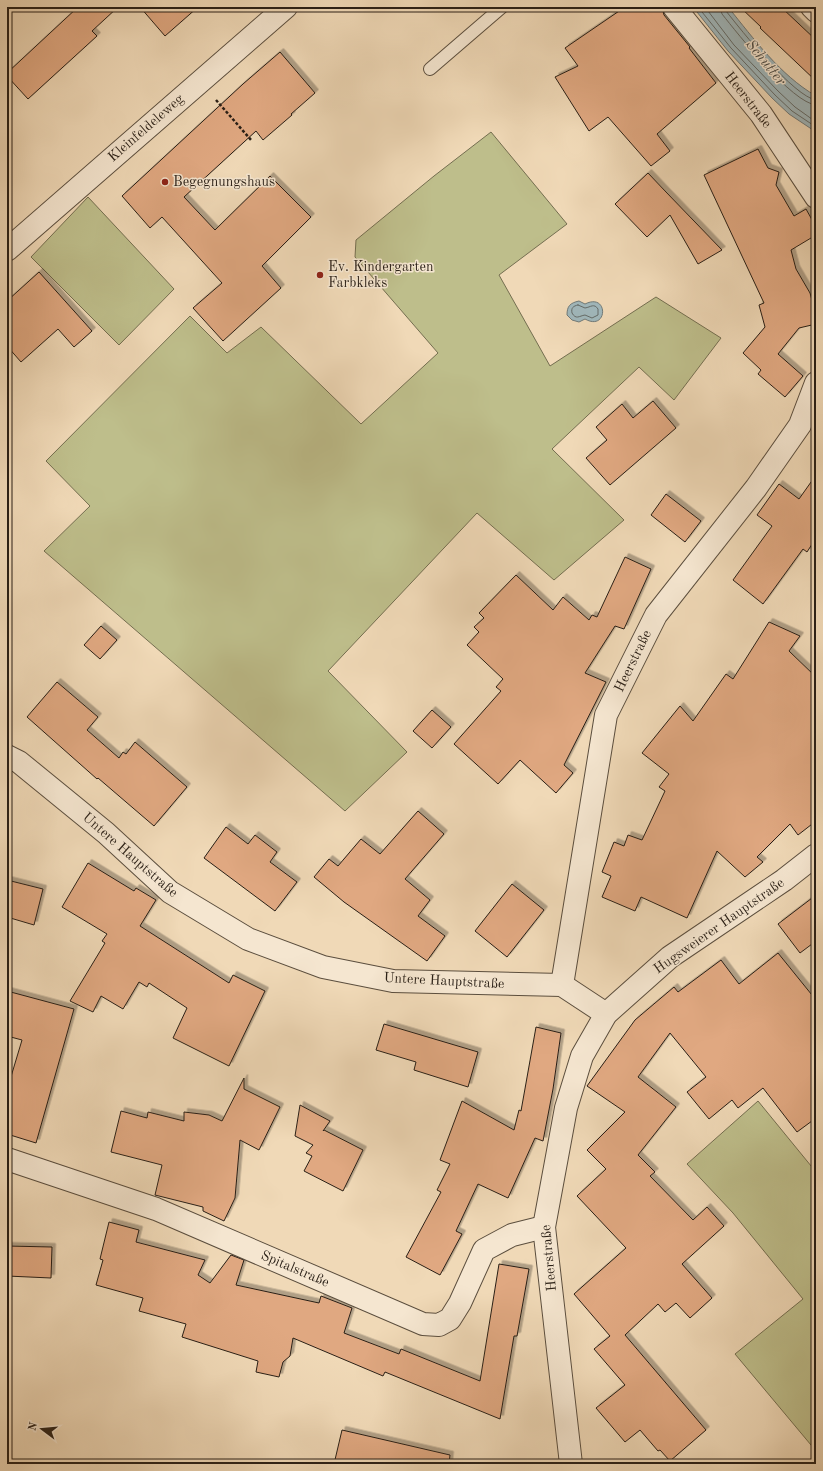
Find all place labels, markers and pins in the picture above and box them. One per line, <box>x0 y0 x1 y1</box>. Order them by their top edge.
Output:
place label: Begegnungshaus <box>173 175 275 189</box>
marker: Begegnungshaus <box>160 177 170 187</box>
place label: Ev. Kindergarten Farbkleks <box>328 260 434 290</box>
marker: Ev. Kindergarten Farbkleks <box>315 270 325 280</box>

